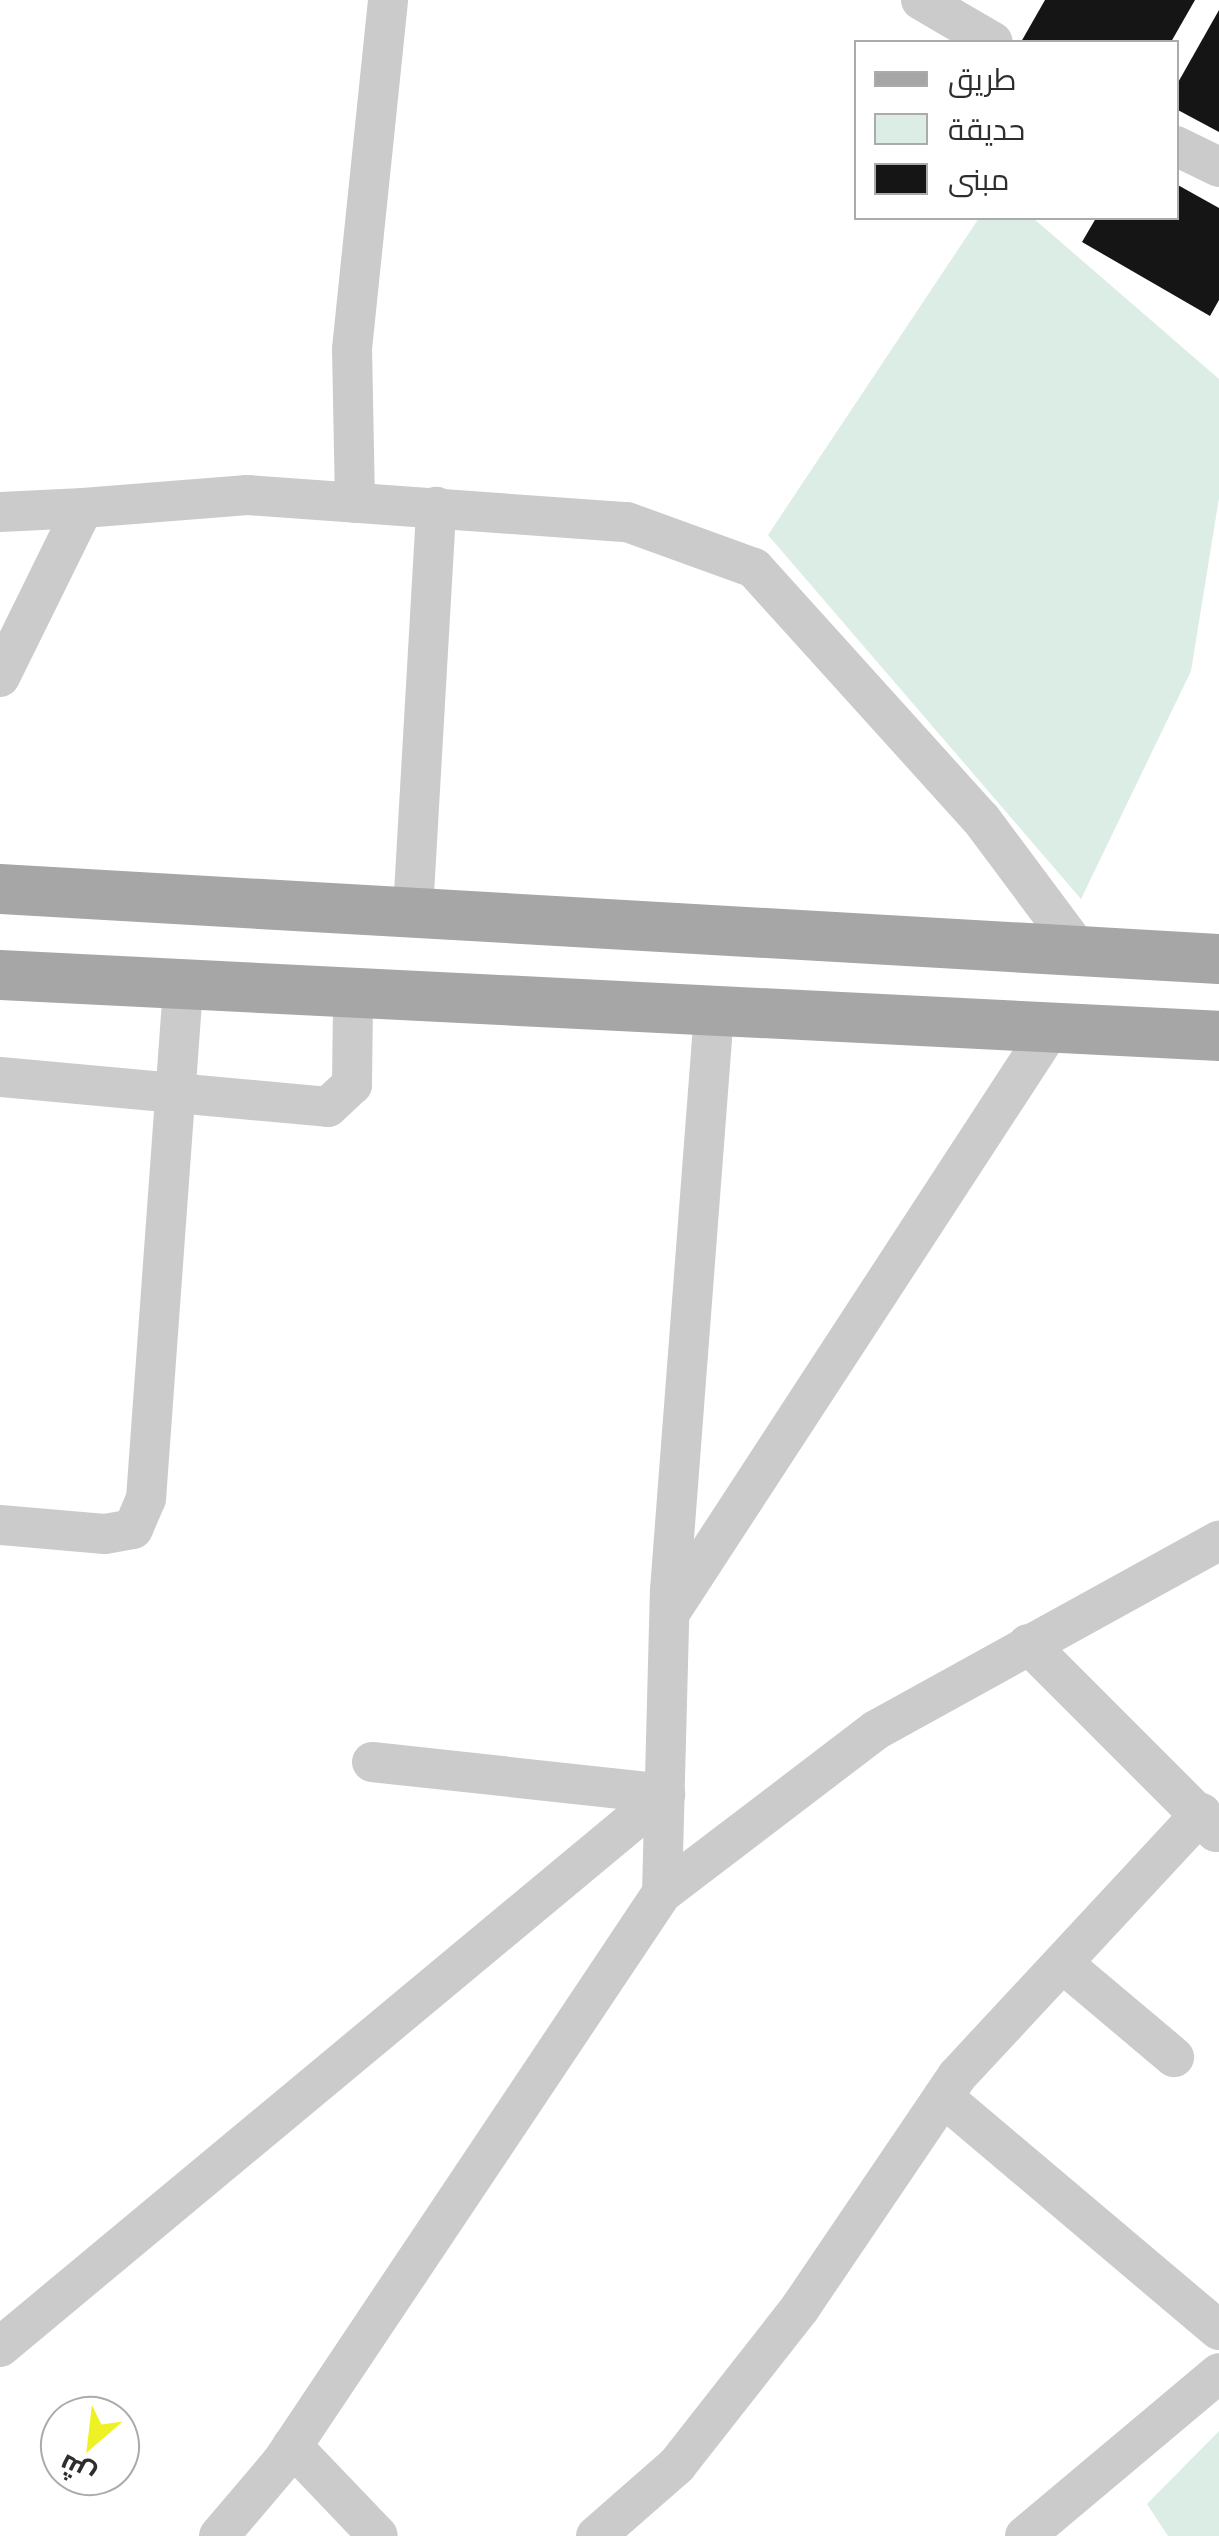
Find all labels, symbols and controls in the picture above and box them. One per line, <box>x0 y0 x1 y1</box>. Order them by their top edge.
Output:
legend <box>854 40 1179 220</box>
text: طريق <box>948 56 1017 102</box>
text: حديقة <box>948 106 1025 152</box>
text: مبنى <box>948 156 1009 202</box>
north arrow <box>40 2396 140 2496</box>
text: ش <box>51 2444 103 2499</box>

